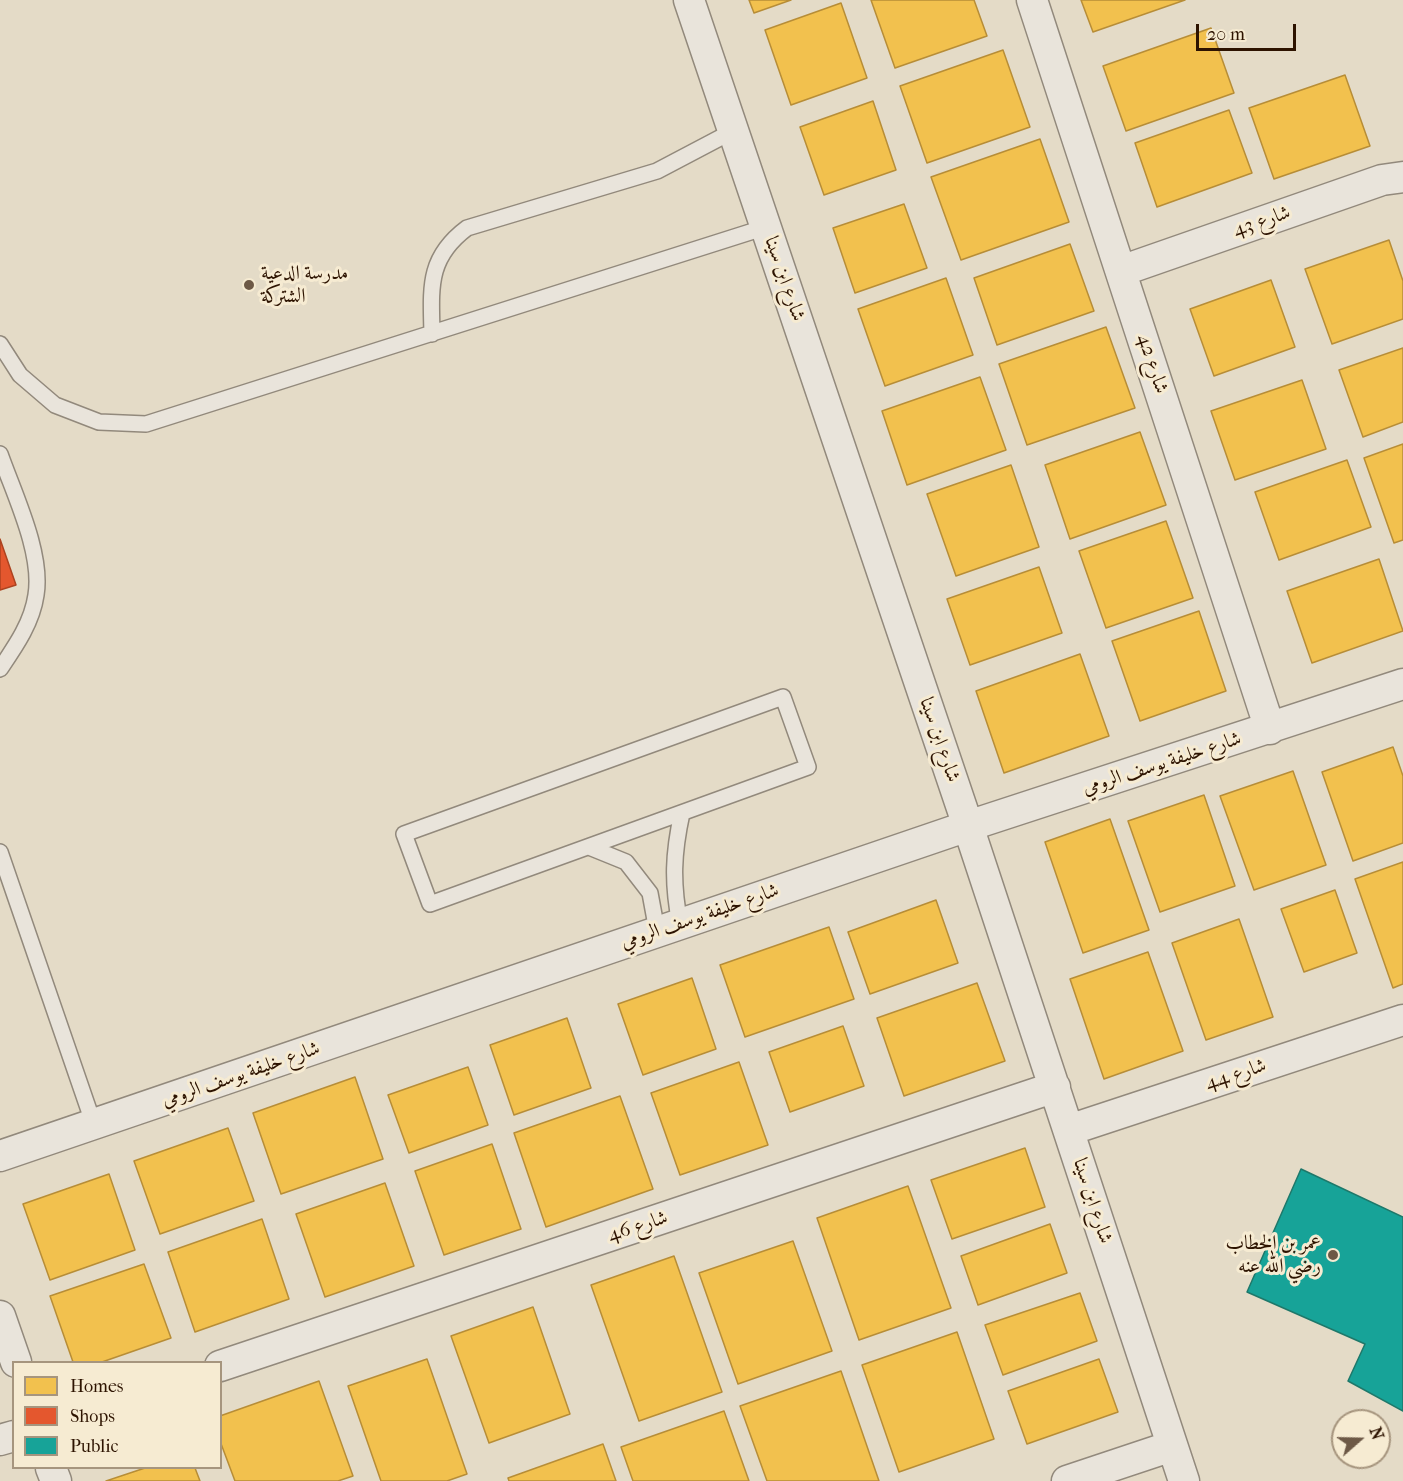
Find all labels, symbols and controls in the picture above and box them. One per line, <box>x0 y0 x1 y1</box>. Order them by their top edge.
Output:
scale bar <box>1199 12 1300 50</box>
text: 20 m <box>1207 24 1245 45</box>
street label: شارع 43 <box>1230 201 1294 243</box>
street label: شارع ابن سينا <box>758 233 810 325</box>
place label: مدرسة الدعية الشتركة <box>261 262 348 309</box>
marker: مدرسة الدعية الشتركة <box>242 278 256 292</box>
street label: شارع 42 <box>1131 331 1173 397</box>
street label: شارع ابن سينا <box>913 694 965 786</box>
street label: شارع خليفة يوسف الرومي <box>1080 727 1244 801</box>
street label: شارع خليفة يوسف الرومي <box>618 879 782 955</box>
street label: شارع خليفة يوسف الرومي <box>159 1037 323 1113</box>
street label: شارع 44 <box>1202 1054 1270 1096</box>
street label: شارع ابن سينا <box>1067 1155 1117 1247</box>
street label: شارع 46 <box>605 1206 671 1248</box>
place label: عمر بن الخطاب رضي الله عنه <box>1225 1232 1321 1279</box>
marker: عمر بن الخطاب رضي الله عنه <box>1326 1248 1340 1262</box>
legend <box>12 1361 222 1469</box>
text: Homes <box>70 1376 124 1397</box>
text: Shops <box>70 1406 115 1427</box>
north arrow <box>1331 1409 1391 1469</box>
text: N <box>1365 1424 1388 1442</box>
text: Public <box>70 1436 118 1457</box>

